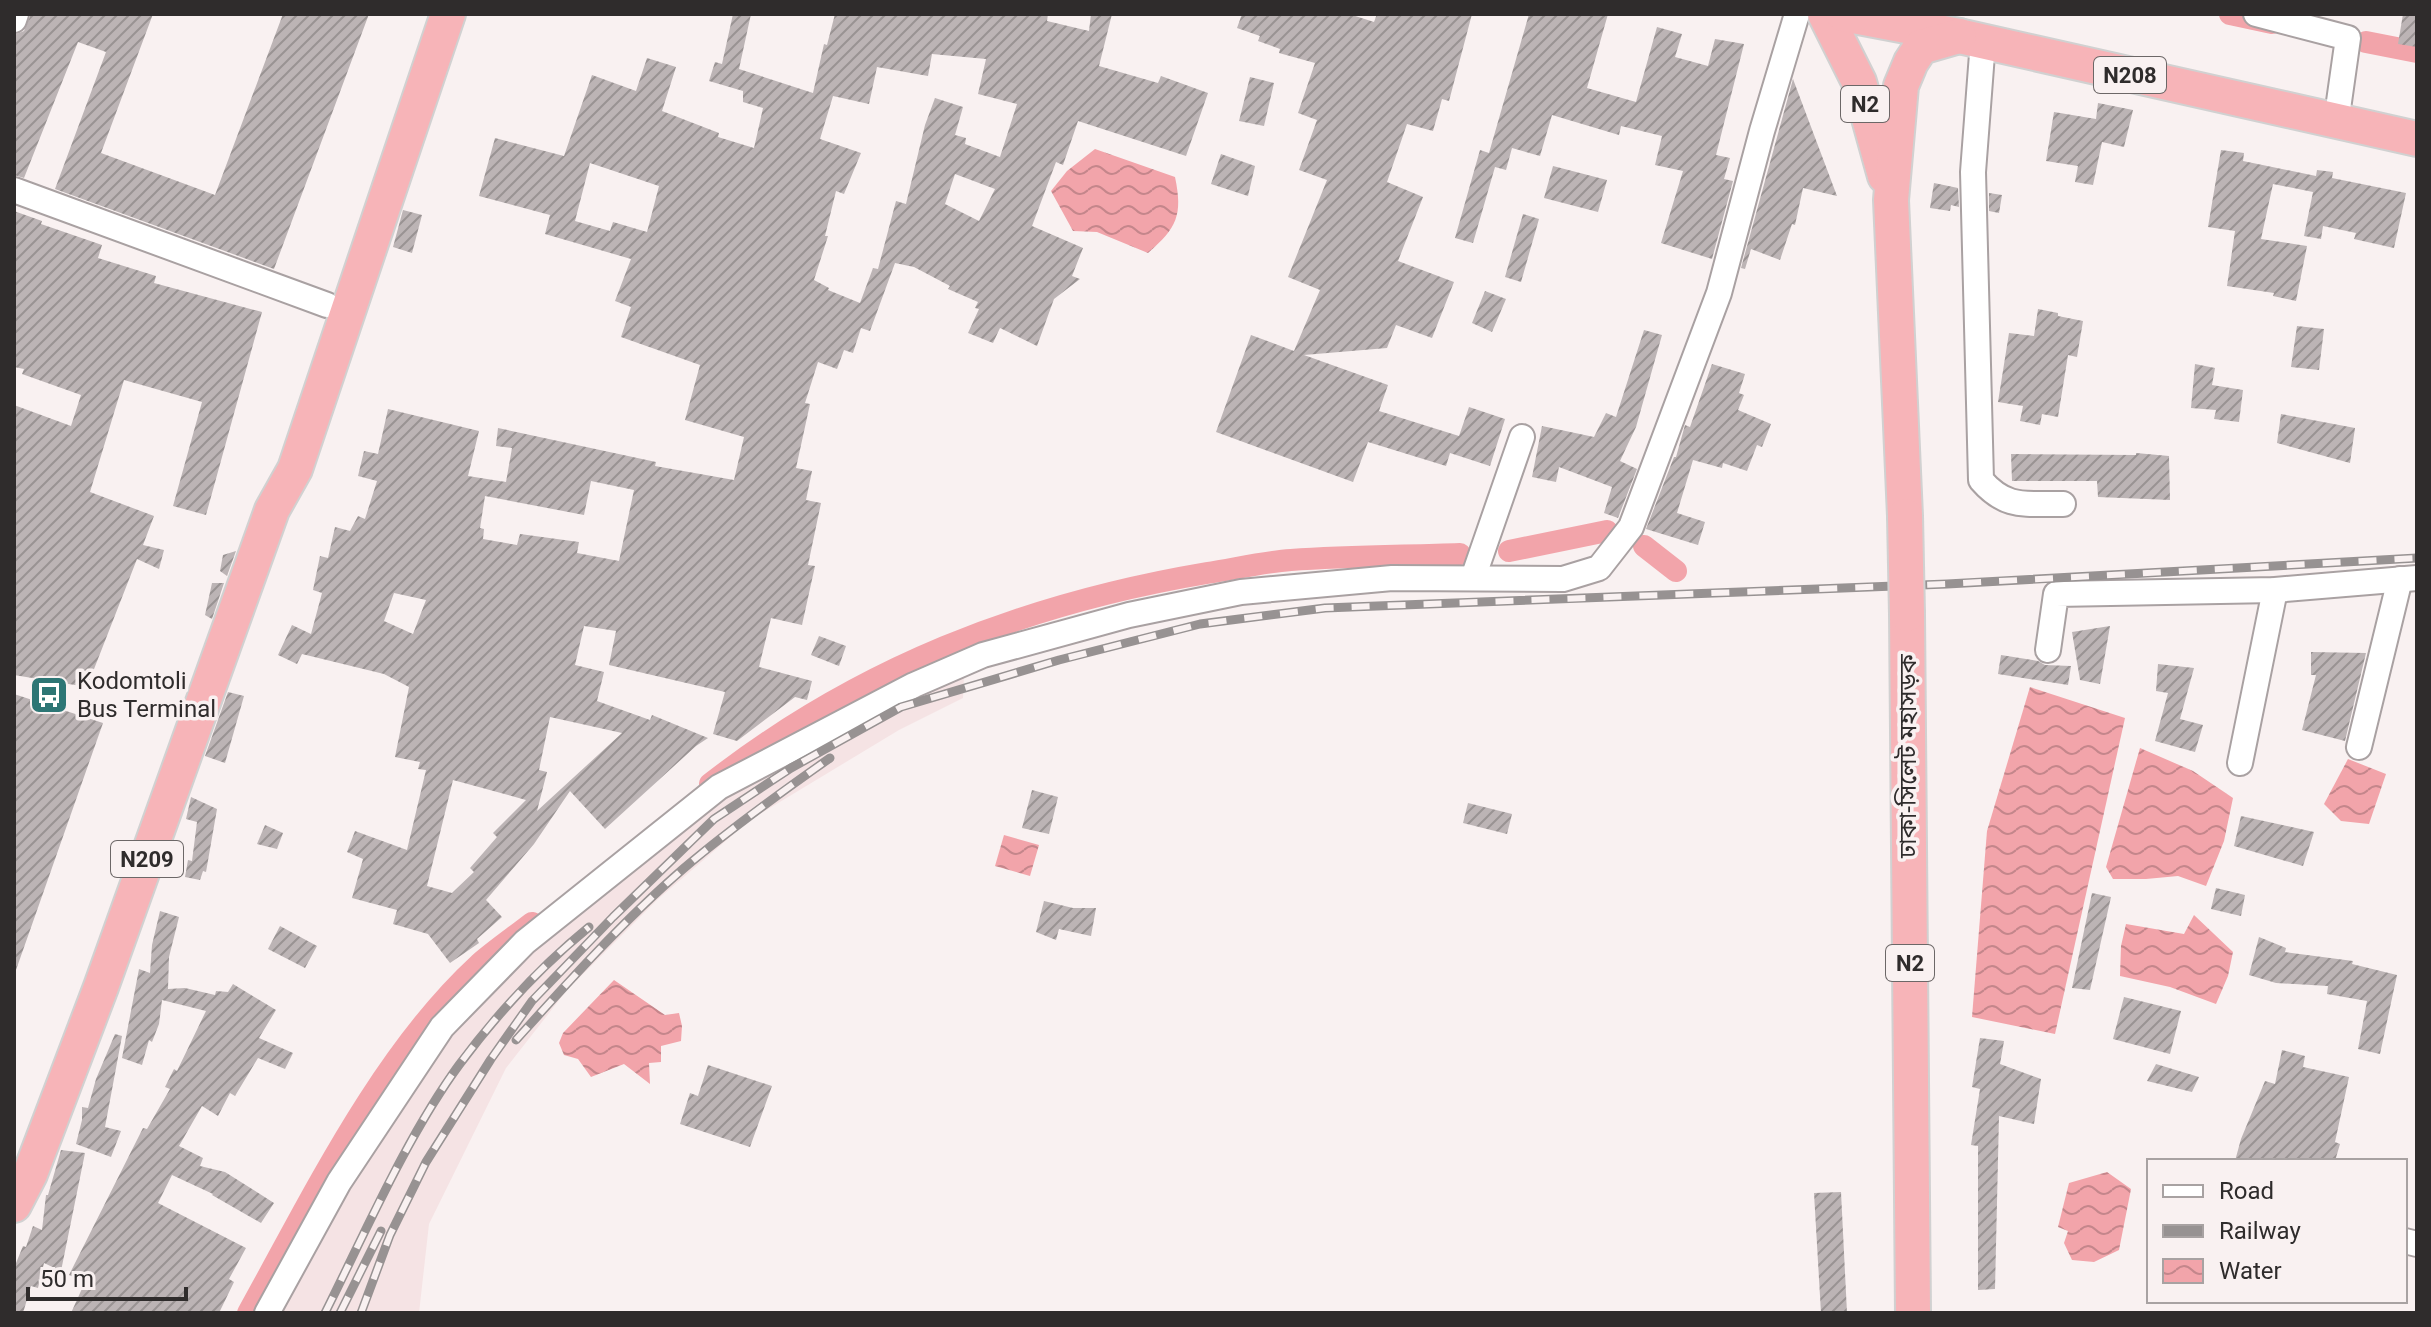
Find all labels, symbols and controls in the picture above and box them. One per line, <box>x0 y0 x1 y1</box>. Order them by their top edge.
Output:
road number: N208 <box>2094 57 2166 93</box>
road number: N2 <box>1841 86 1889 122</box>
street label: ঢাকা-সিলেট মহাসড়ক <box>1894 653 1922 859</box>
place label: Kodomtoli Bus Terminal <box>77 667 216 723</box>
bus stop icon: Kodomtoli Bus Terminal <box>28 674 70 716</box>
road number: N209 <box>111 841 183 877</box>
road number: N2 <box>1886 945 1934 981</box>
legend <box>2147 1159 2407 1303</box>
text: Road <box>2219 1177 2274 1205</box>
text: Railway <box>2219 1217 2301 1245</box>
scale bar <box>28 1251 186 1301</box>
text: Water <box>2219 1257 2282 1285</box>
text: 50 m <box>40 1265 94 1293</box>

